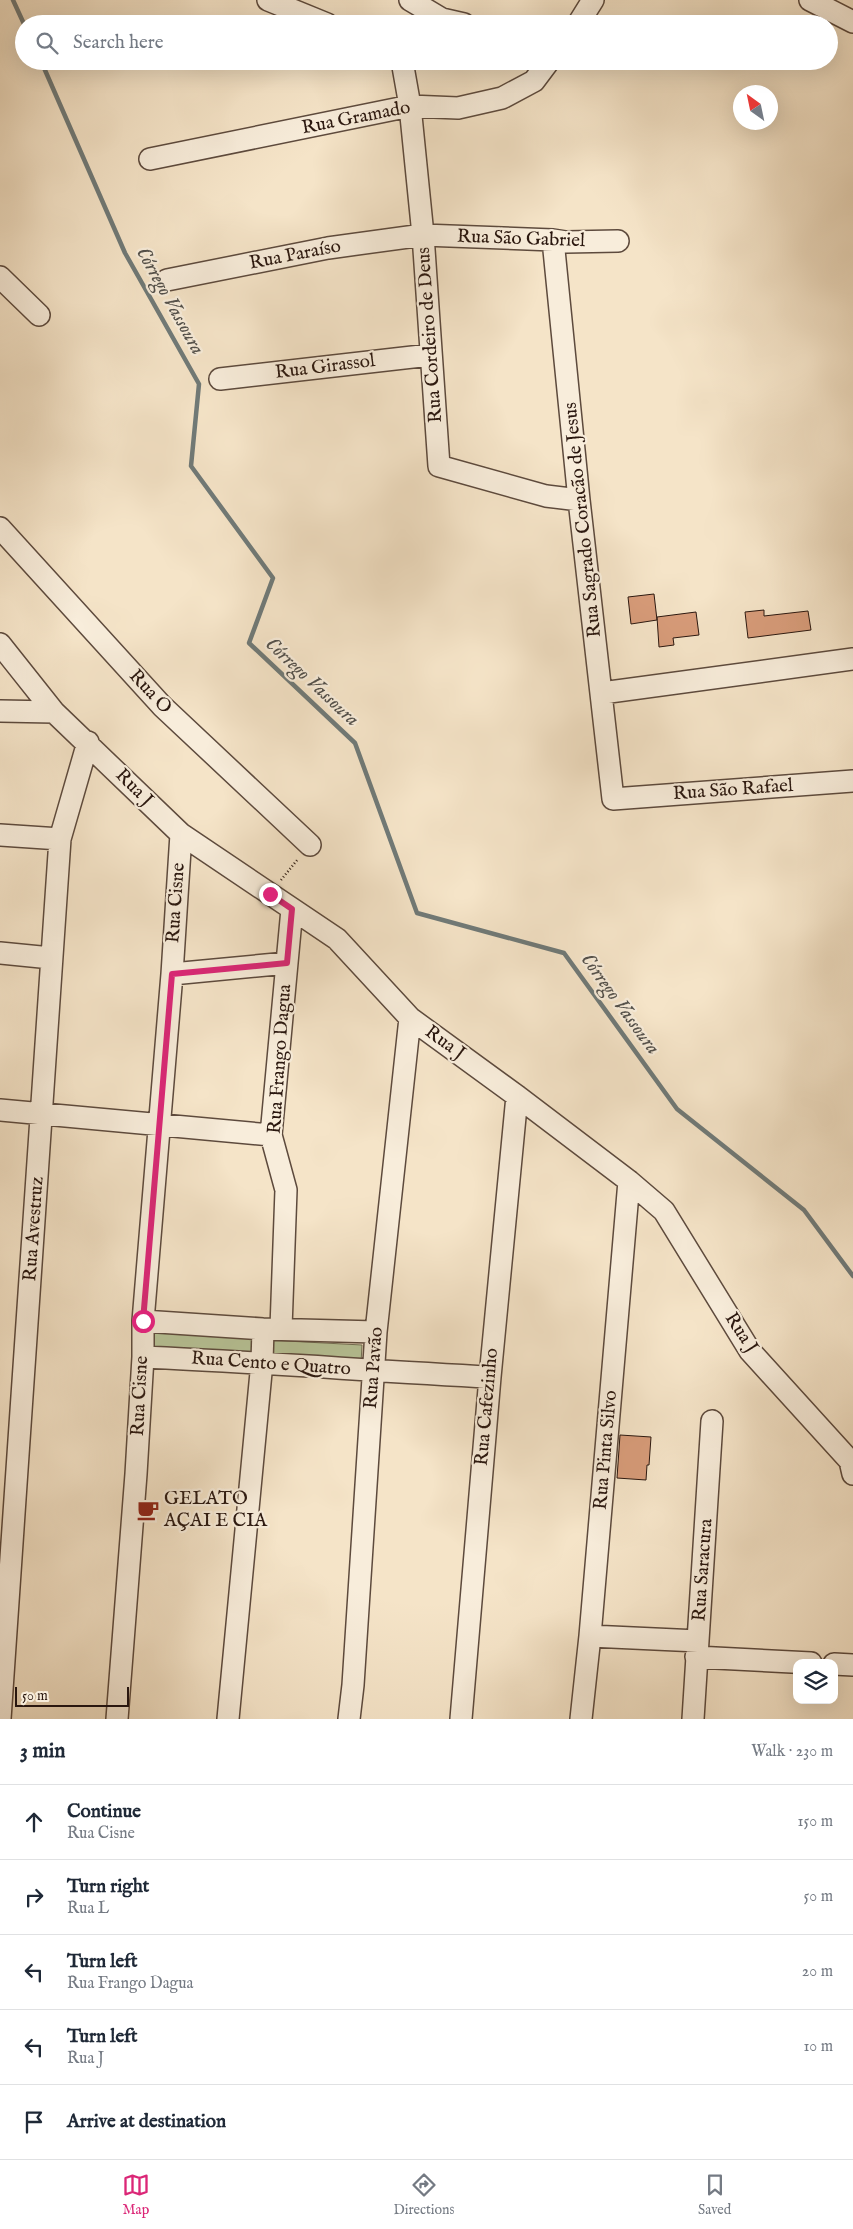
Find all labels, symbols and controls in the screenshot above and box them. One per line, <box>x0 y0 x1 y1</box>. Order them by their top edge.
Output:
search box <box>15 15 838 70</box>
icon: search <box>33 29 61 57</box>
text: Search here <box>73 31 164 55</box>
north arrow <box>733 85 778 130</box>
street label: Rua Gramado <box>300 96 412 140</box>
street label: Rua São Gabriel <box>457 225 586 253</box>
street label: Rua Paraíso <box>247 234 343 276</box>
water label: Córrego Vassoura <box>129 243 210 360</box>
street label: Rua Cordeiro de Deus <box>412 246 448 424</box>
street label: Rua Girassol <box>274 349 377 385</box>
street label: Rua Sagrado Coracão de Jesus <box>559 401 607 639</box>
water label: Córrego Vassoura <box>259 632 364 733</box>
street label: Rua O <box>123 665 177 719</box>
street label: Rua J <box>110 764 158 812</box>
street label: Rua São Rafael <box>672 774 795 806</box>
street label: Rua Cisne <box>161 862 191 944</box>
route end <box>259 883 282 906</box>
water label: Córrego Vassoura <box>574 948 665 1060</box>
street label: Rua Frango Dagua <box>263 982 297 1135</box>
street label: Rua J <box>420 1020 470 1066</box>
street label: Rua Avestruz <box>18 1176 50 1282</box>
street label: Rua J <box>719 1308 763 1358</box>
route start <box>132 1310 155 1333</box>
street label: Rua Pavão <box>359 1326 389 1410</box>
street label: Rua Cento e Quatro <box>190 1346 352 1382</box>
street label: Rua Cafezinho <box>470 1347 504 1467</box>
street label: Rua Cisne <box>126 1355 154 1437</box>
street label: Rua Pinta Silvo <box>589 1389 623 1511</box>
place label: GELATO AÇAI E CIA <box>163 1487 268 1533</box>
cafe icon: GELATO AÇAI E CIA <box>135 1497 161 1523</box>
street label: Rua Saracura <box>687 1517 719 1622</box>
map controls <box>793 1659 838 1704</box>
button: layers <box>793 1659 838 1704</box>
scale bar <box>15 1684 129 1707</box>
text: 50 m <box>22 1687 48 1705</box>
text: 3 min <box>20 1738 65 1765</box>
text: Walk · 230 m <box>751 1742 833 1762</box>
text: Continue <box>67 1800 141 1824</box>
icon: ahead <box>20 1808 48 1836</box>
text: 150 m <box>798 1812 833 1832</box>
text: Rua Cisne <box>67 1824 135 1844</box>
text: Turn right <box>67 1875 149 1899</box>
icon: right <box>20 1883 48 1911</box>
text: 50 m <box>804 1887 833 1907</box>
text: Rua L <box>67 1899 109 1919</box>
text: Turn left <box>67 1950 138 1974</box>
icon: left <box>20 1958 48 1986</box>
text: 20 m <box>802 1962 833 1982</box>
text: Rua Frango Dagua <box>67 1974 193 1994</box>
text: Turn left <box>67 2025 138 2049</box>
icon: left <box>20 2033 48 2061</box>
text: 10 m <box>803 2037 833 2057</box>
text: Rua J <box>67 2049 104 2069</box>
icon: arrive <box>20 2108 48 2136</box>
text: Arrive at destination <box>67 2110 226 2134</box>
tab: Map <box>122 2171 150 2219</box>
tab: Directions <box>393 2171 454 2219</box>
tab: Saved <box>698 2171 731 2219</box>

